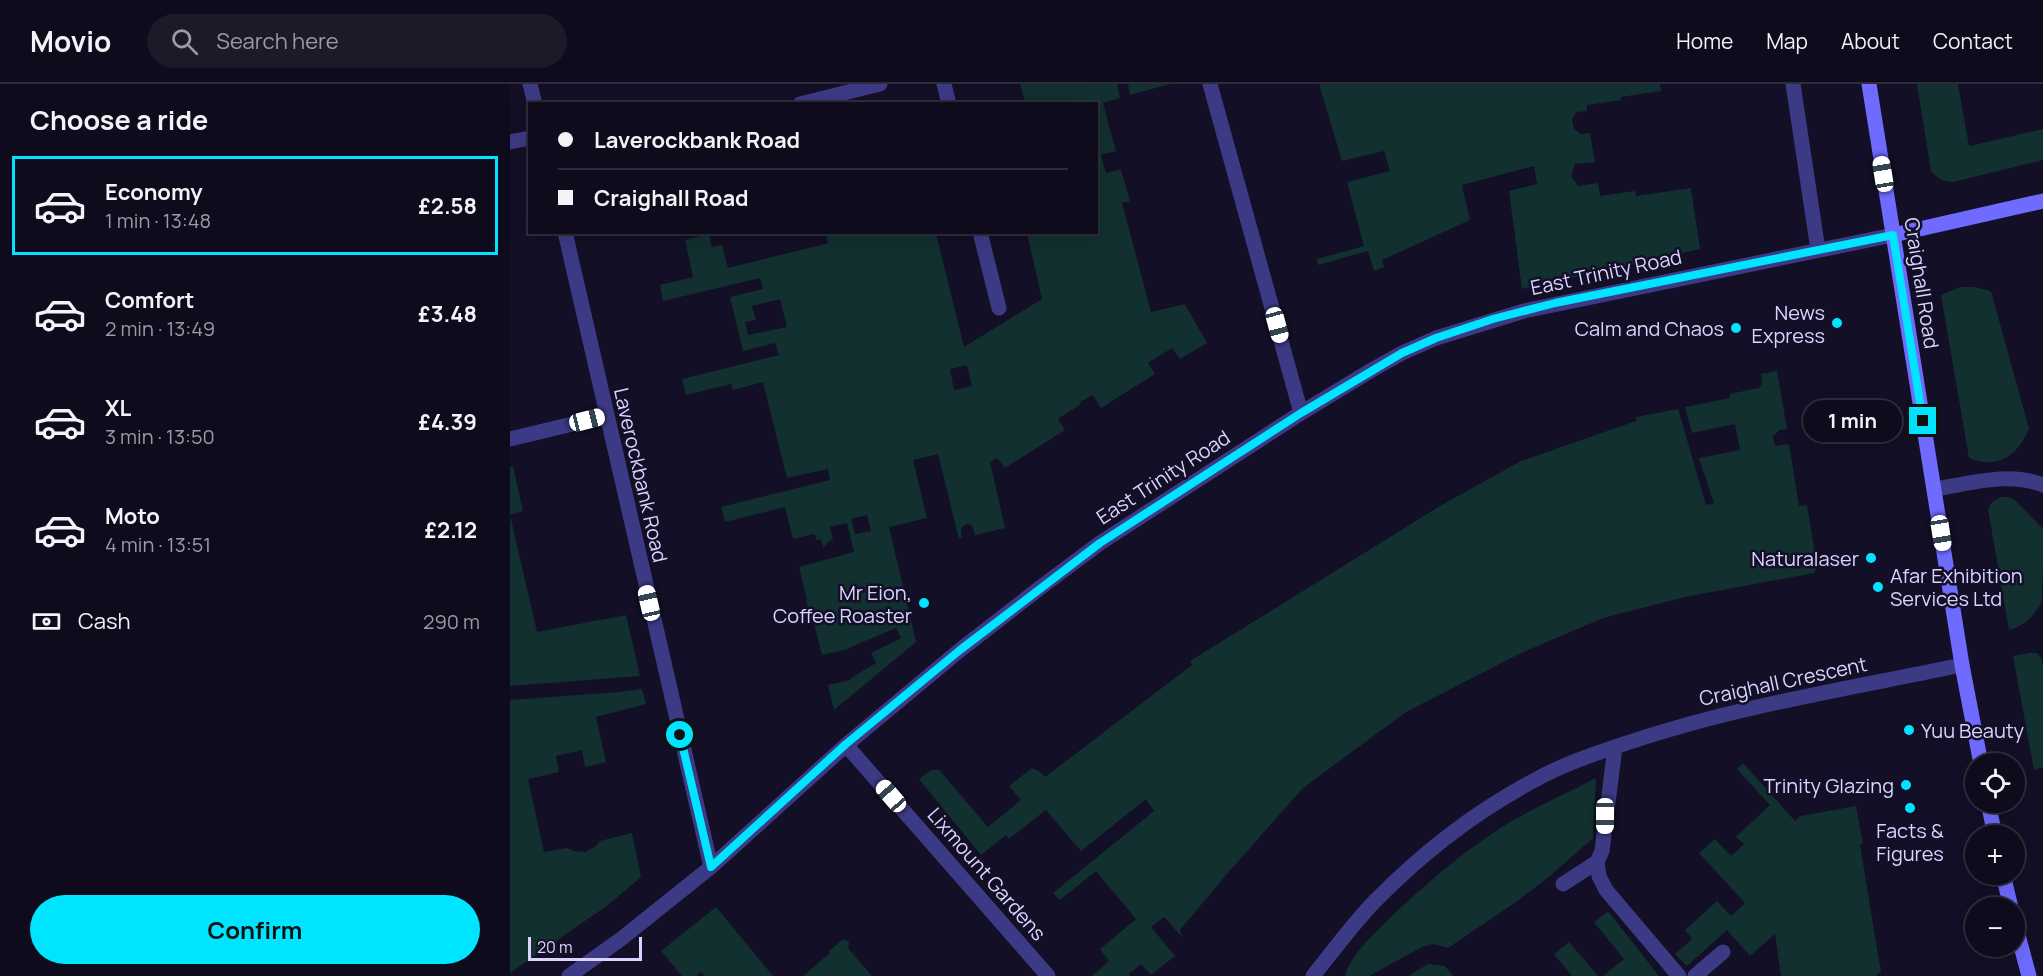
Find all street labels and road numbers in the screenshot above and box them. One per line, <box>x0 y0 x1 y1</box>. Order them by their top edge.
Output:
street label: Craighall Road <box>1898 215 1946 351</box>
street label: East Trinity Road <box>1528 243 1684 301</box>
street label: Laverockbank Road <box>608 385 674 565</box>
street label: East Trinity Road <box>1091 424 1235 530</box>
street label: Craighall Crescent <box>1697 650 1869 712</box>
street label: Lixmount Gardens <box>922 802 1052 946</box>

